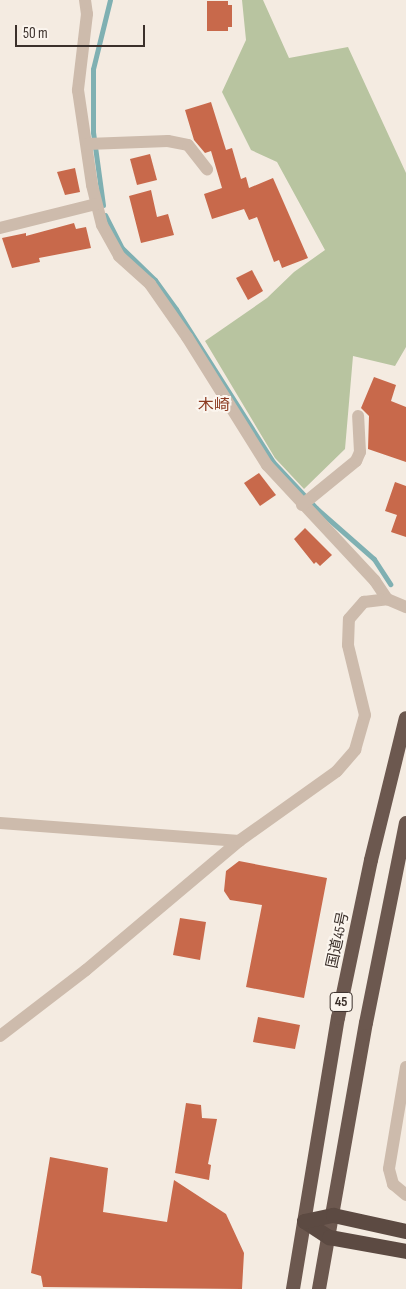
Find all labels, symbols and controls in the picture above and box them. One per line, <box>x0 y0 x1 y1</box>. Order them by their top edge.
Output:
scale bar <box>18 15 148 47</box>
text: 50 m <box>23 24 48 43</box>
district label: 木崎 <box>198 396 230 416</box>
street label: 国道45号 <box>323 910 353 970</box>
road number: 45 <box>328 990 354 1014</box>

